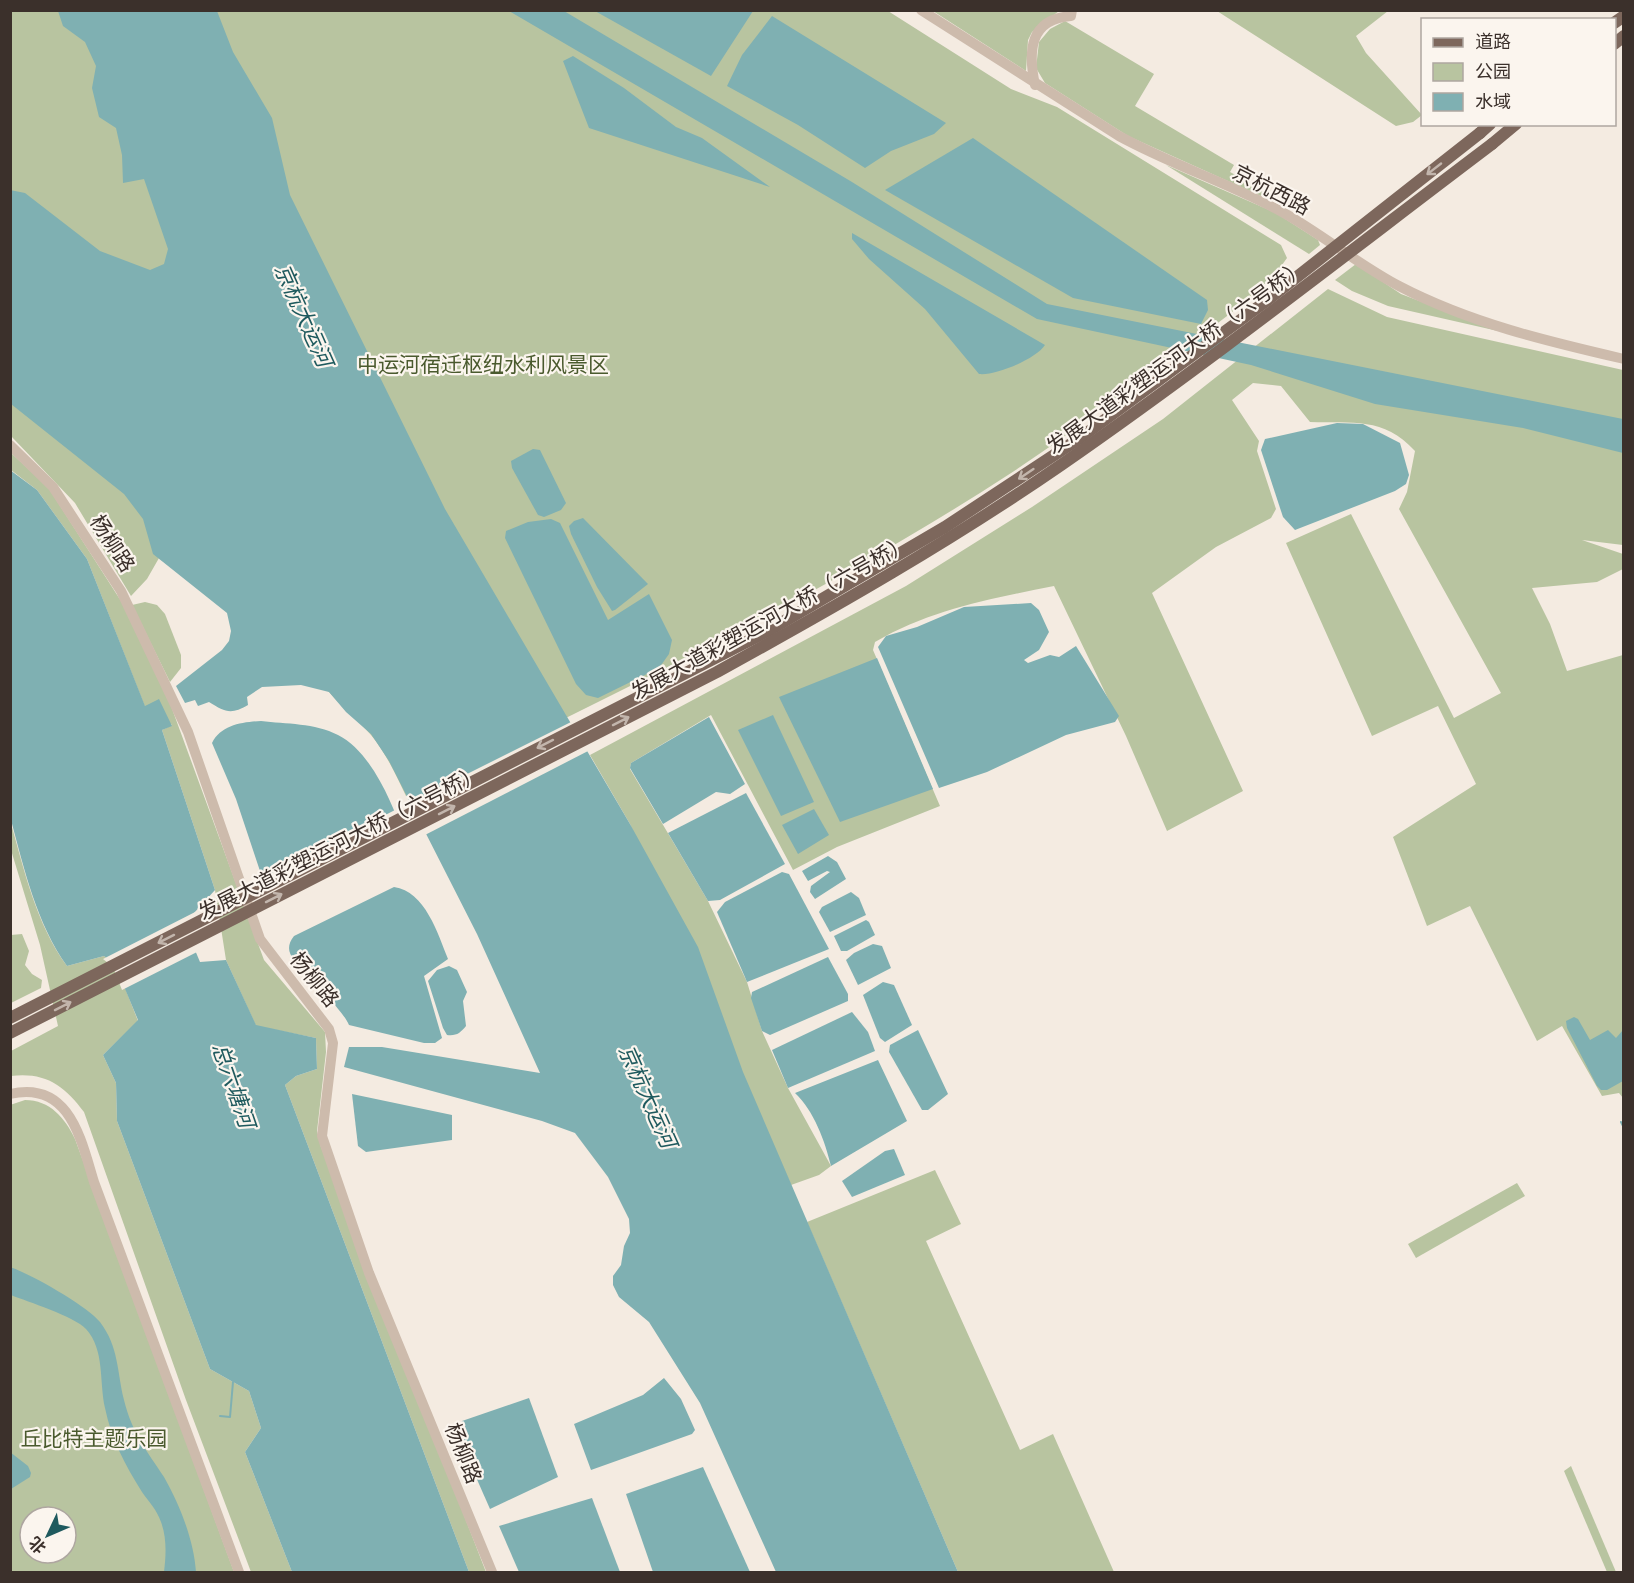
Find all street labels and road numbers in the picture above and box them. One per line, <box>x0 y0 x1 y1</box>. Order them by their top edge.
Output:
street label: 京杭西路 <box>1227 156 1317 222</box>
street label: 发展大道彩塑运河大桥（六号桥） <box>1039 250 1313 462</box>
street label: 杨柳路 <box>82 508 144 578</box>
street label: 发展大道彩塑运河大桥（六号桥） <box>624 527 916 707</box>
street label: 发展大道彩塑运河大桥（六号桥） <box>192 756 488 928</box>
street label: 杨柳路 <box>283 944 347 1014</box>
street label: 杨柳路 <box>437 1418 491 1488</box>

